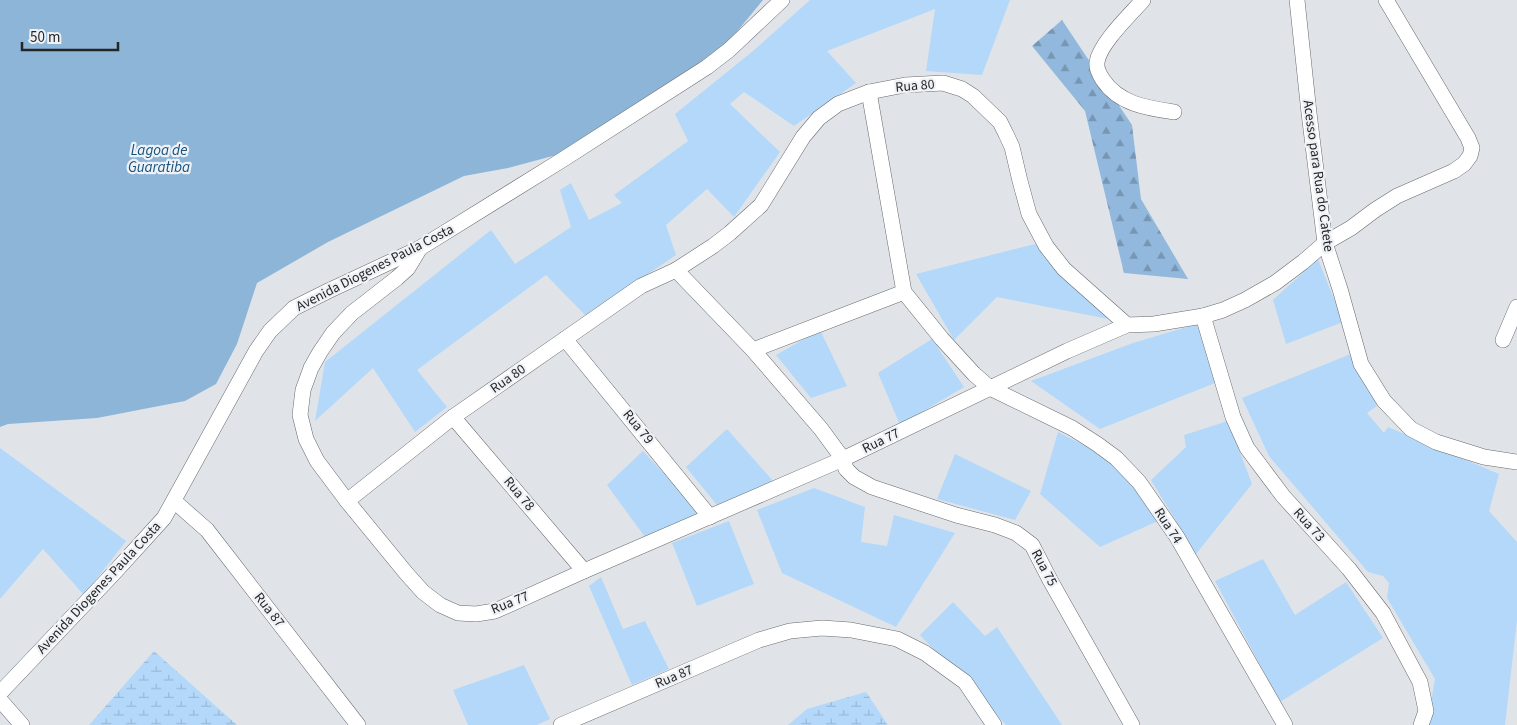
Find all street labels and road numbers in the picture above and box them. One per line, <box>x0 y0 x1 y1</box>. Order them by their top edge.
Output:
street label: Rua 80 <box>895 74 936 98</box>
street label: Acesso para Rua do Catete <box>1297 99 1339 253</box>
street label: Avenida Diogenes Paula Costa <box>293 219 457 317</box>
street label: Rua 80 <box>486 359 530 398</box>
street label: Rua 79 <box>618 405 658 449</box>
street label: Rua 77 <box>859 423 903 459</box>
street label: Rua 78 <box>499 472 539 516</box>
street label: Rua 74 <box>1149 504 1187 548</box>
street label: Rua 73 <box>1288 504 1330 546</box>
street label: Avenida Diogenes Paula Costa <box>32 517 166 659</box>
street label: Rua 75 <box>1026 546 1062 590</box>
street label: Rua 77 <box>488 586 532 620</box>
street label: Rua 87 <box>249 588 289 632</box>
street label: Rua 87 <box>652 660 696 694</box>

